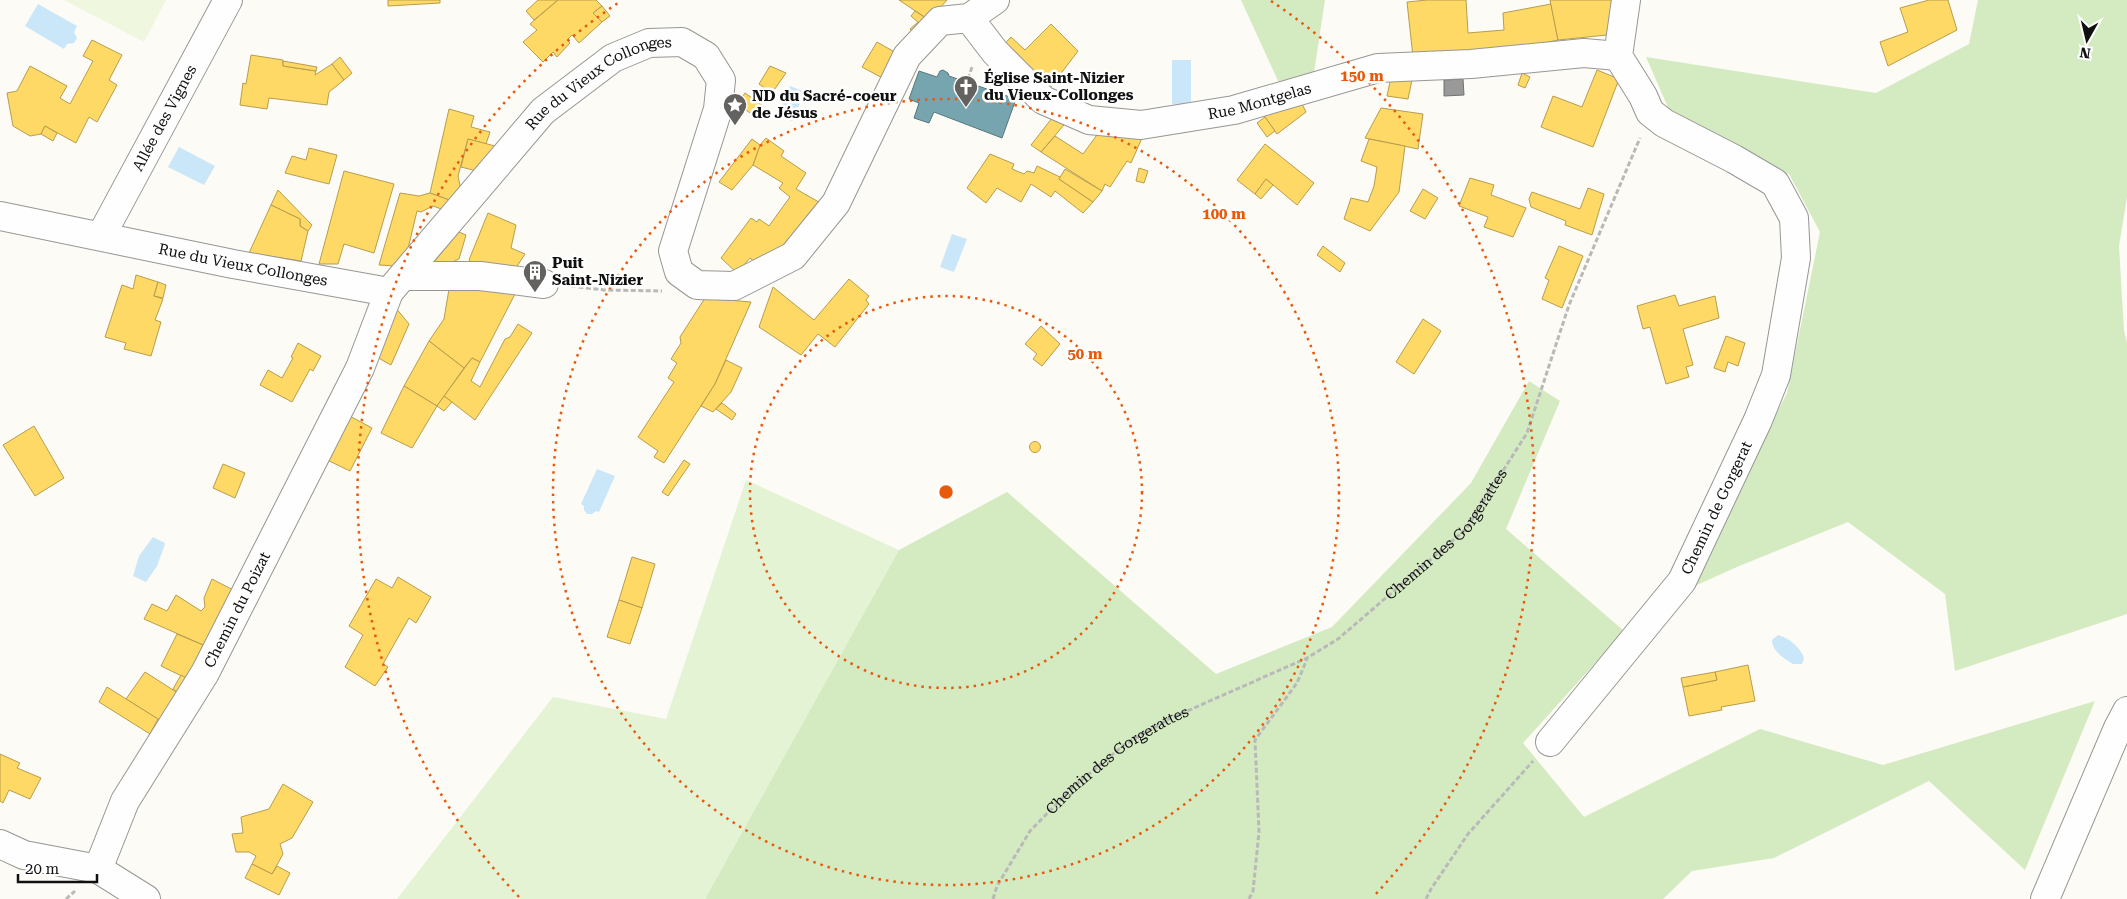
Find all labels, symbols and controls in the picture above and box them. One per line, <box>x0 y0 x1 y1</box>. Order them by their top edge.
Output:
north arrow <box>2062 15 2112 65</box>
street label: Rue du Vieux Collonges <box>522 33 672 134</box>
text: N <box>2079 44 2092 62</box>
street label: Allée des Vignes <box>129 62 200 174</box>
text: 150 m <box>1340 67 1384 85</box>
place label: Église Saint-Nizier du Vieux-Collonges <box>984 68 1134 104</box>
church icon: Église Saint-Nizier du Vieux-Collonges <box>953 74 979 108</box>
street label: Rue Montgelas <box>1206 79 1313 123</box>
place label: ND du Sacré-coeur de Jésus <box>752 87 897 122</box>
place icon: ND du Sacré-coeur de Jésus <box>722 92 748 126</box>
text: 100 m <box>1202 205 1246 223</box>
street label: Rue du Vieux Collonges <box>157 240 329 290</box>
place label: Puit Saint-Nizier <box>552 254 643 289</box>
building icon: Puit Saint-Nizier <box>522 259 548 293</box>
text: 50 m <box>1067 345 1103 363</box>
street label: Chemin de Gorgerat <box>1677 438 1756 578</box>
street label: Chemin des Gorgerattes <box>1381 465 1511 604</box>
centre of rings <box>937 483 955 501</box>
street label: Chemin du Poizat <box>200 549 274 671</box>
street label: Chemin des Gorgerattes <box>1042 702 1191 818</box>
scale bar <box>18 852 96 884</box>
text: 20 m <box>25 860 60 878</box>

